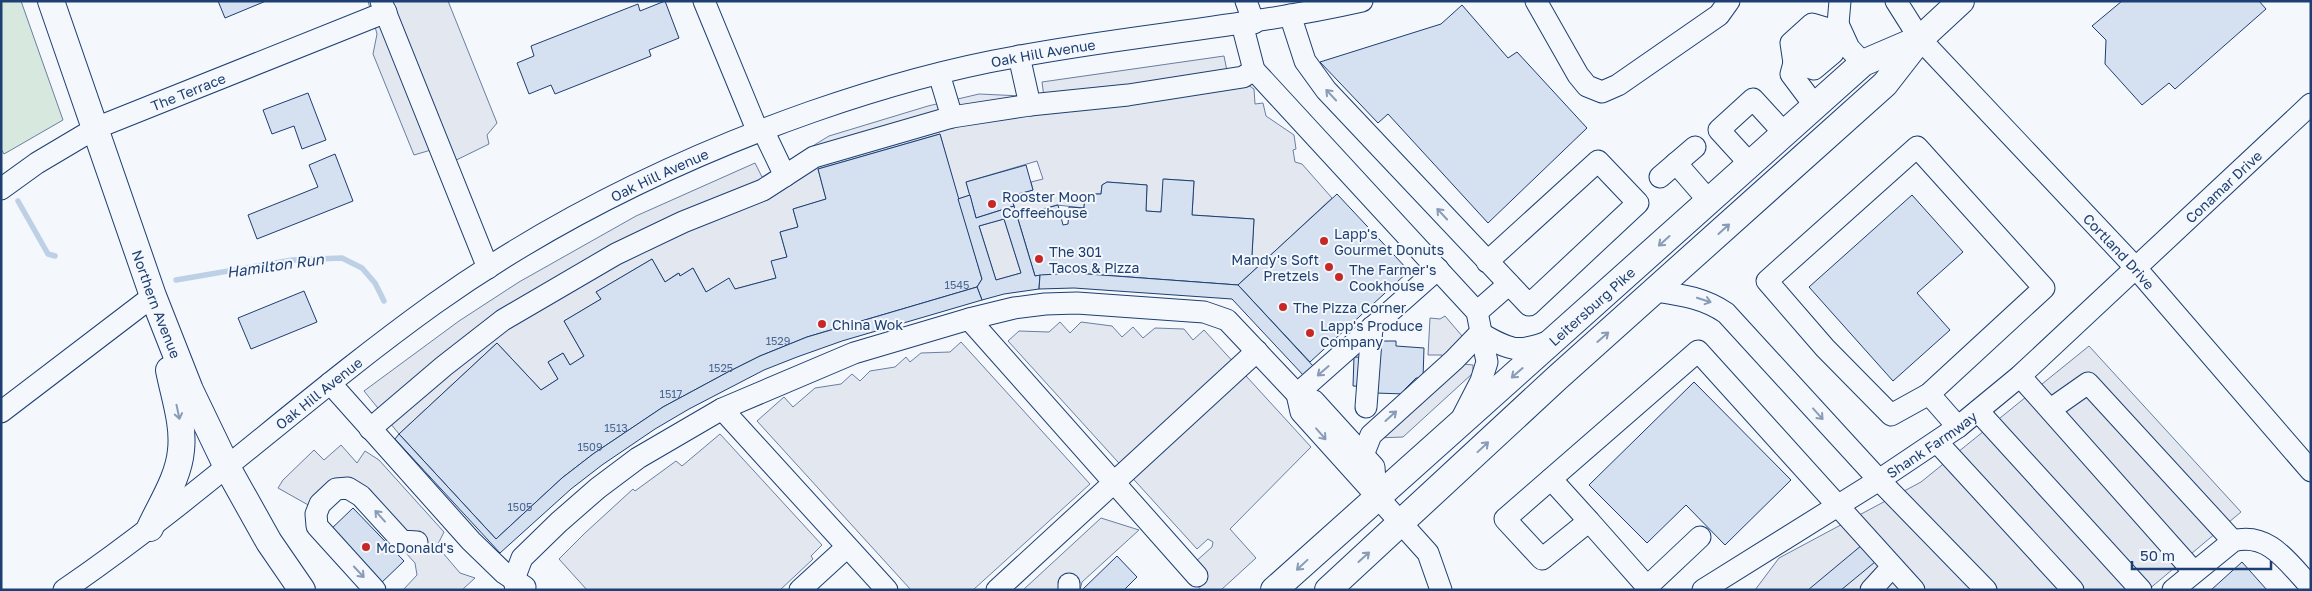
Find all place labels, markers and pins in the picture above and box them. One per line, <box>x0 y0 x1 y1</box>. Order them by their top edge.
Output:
place label: Rooster Moon Coffeehouse <box>1002 188 1096 221</box>
marker: Rooster Moon Coffeehouse <box>986 198 998 210</box>
place label: Lapp's Gourmet Donuts <box>1334 225 1444 258</box>
marker: Lapp's Gourmet Donuts <box>1318 235 1330 247</box>
place label: The 301 Tacos & Pizza <box>1049 243 1139 276</box>
place label: Mandy's Soft Pretzels <box>1231 251 1319 284</box>
marker: The 301 Tacos & Pizza <box>1033 253 1045 265</box>
marker: Mandy's Soft Pretzels <box>1323 261 1335 273</box>
place label: The Farmer's Cookhouse <box>1349 261 1436 294</box>
marker: The Farmer's Cookhouse <box>1333 271 1345 283</box>
place label: The Pizza Corner <box>1293 299 1407 316</box>
marker: The Pizza Corner <box>1277 301 1289 313</box>
place label: China Wok <box>832 316 903 333</box>
place label: Lapp's Produce Company <box>1320 317 1423 350</box>
marker: China Wok <box>816 318 828 330</box>
marker: Lapp's Produce Company <box>1304 327 1316 339</box>
place label: McDonald's <box>376 539 454 556</box>
marker: McDonald's <box>360 541 372 553</box>

